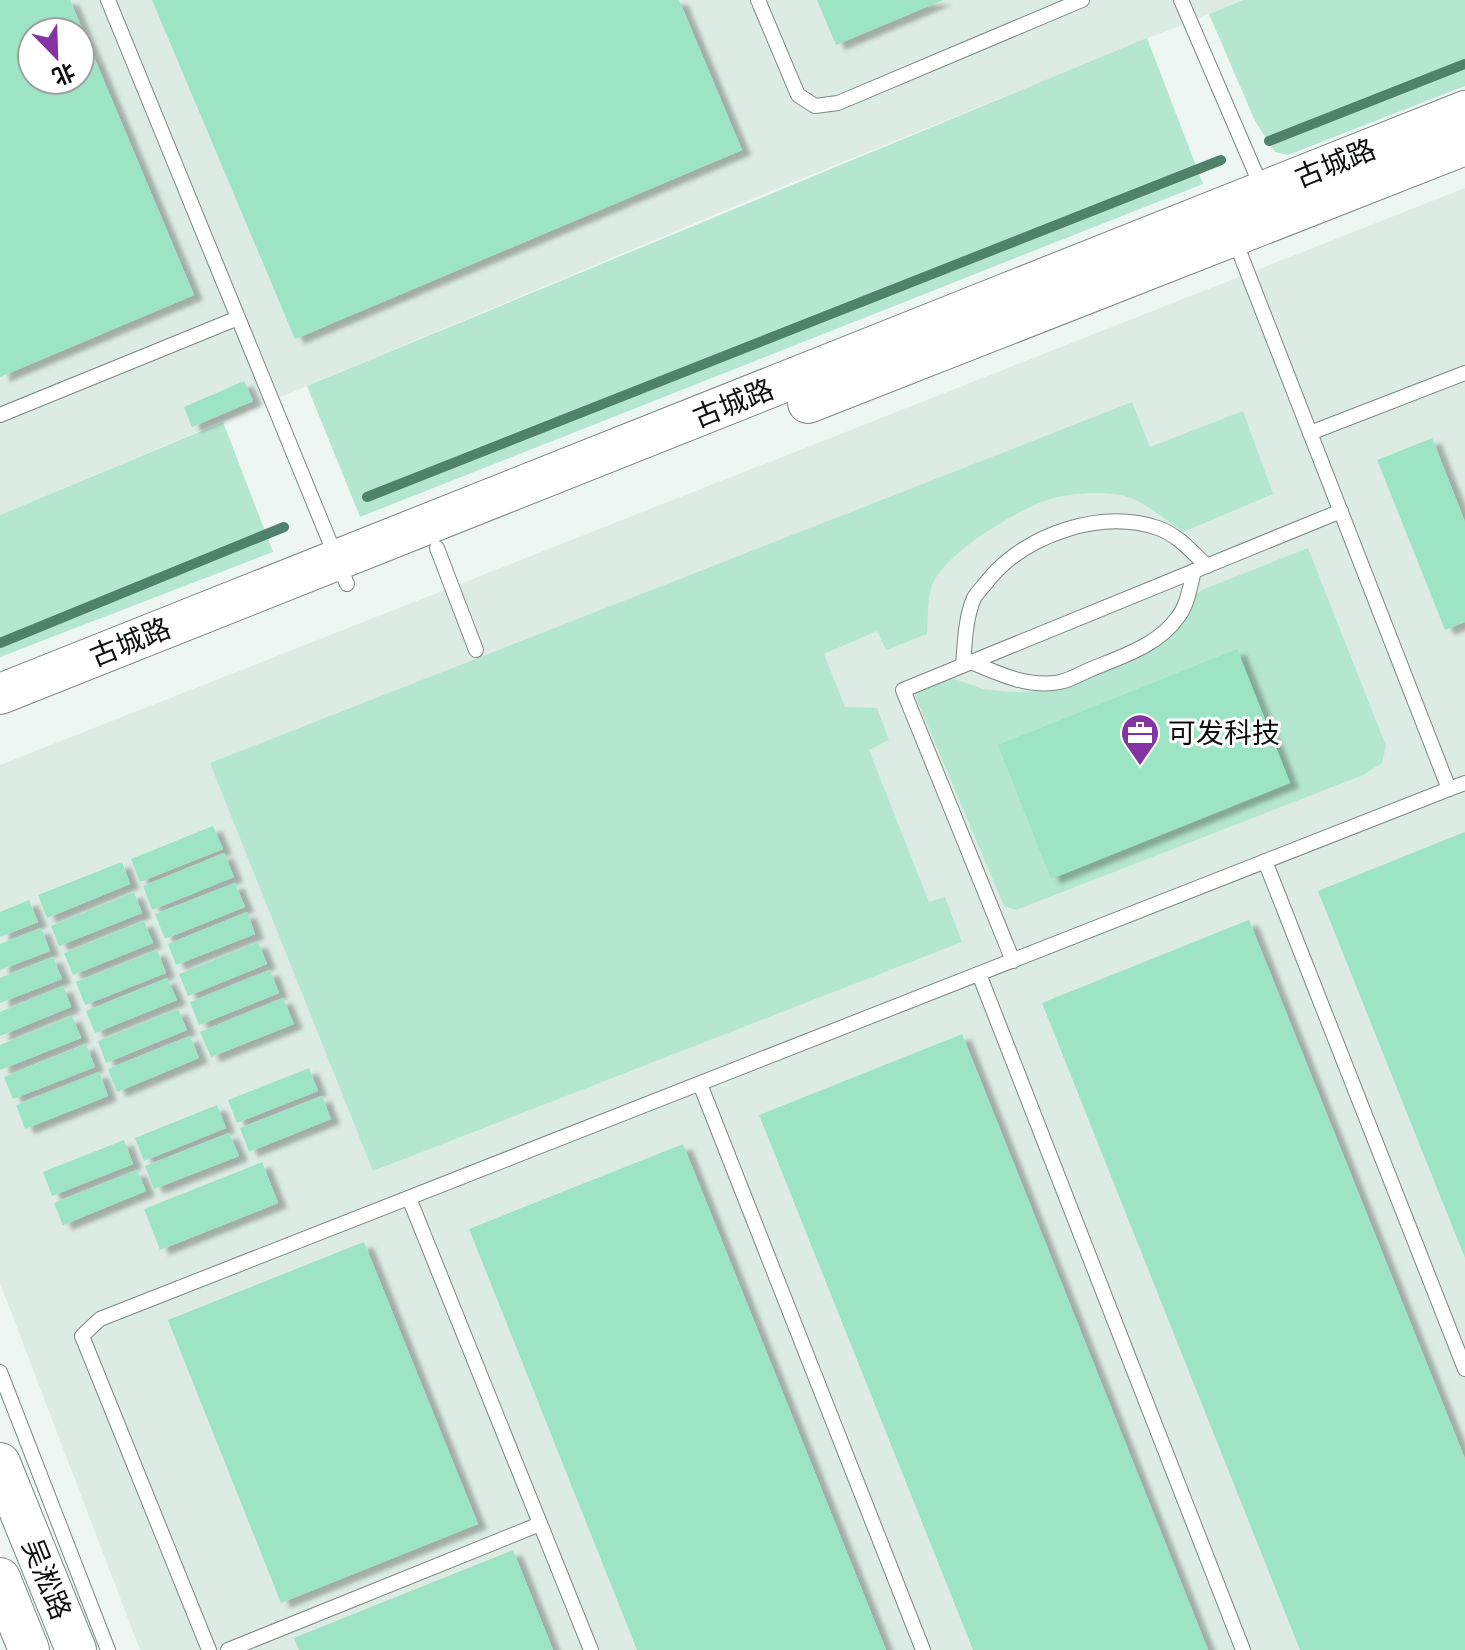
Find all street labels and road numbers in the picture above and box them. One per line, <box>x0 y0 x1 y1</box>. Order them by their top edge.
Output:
street label: 古城路 <box>1290 132 1380 194</box>
street label: 古城路 <box>688 372 778 434</box>
street label: 古城路 <box>85 611 175 673</box>
street label: 吴淞路 <box>16 1534 78 1624</box>

